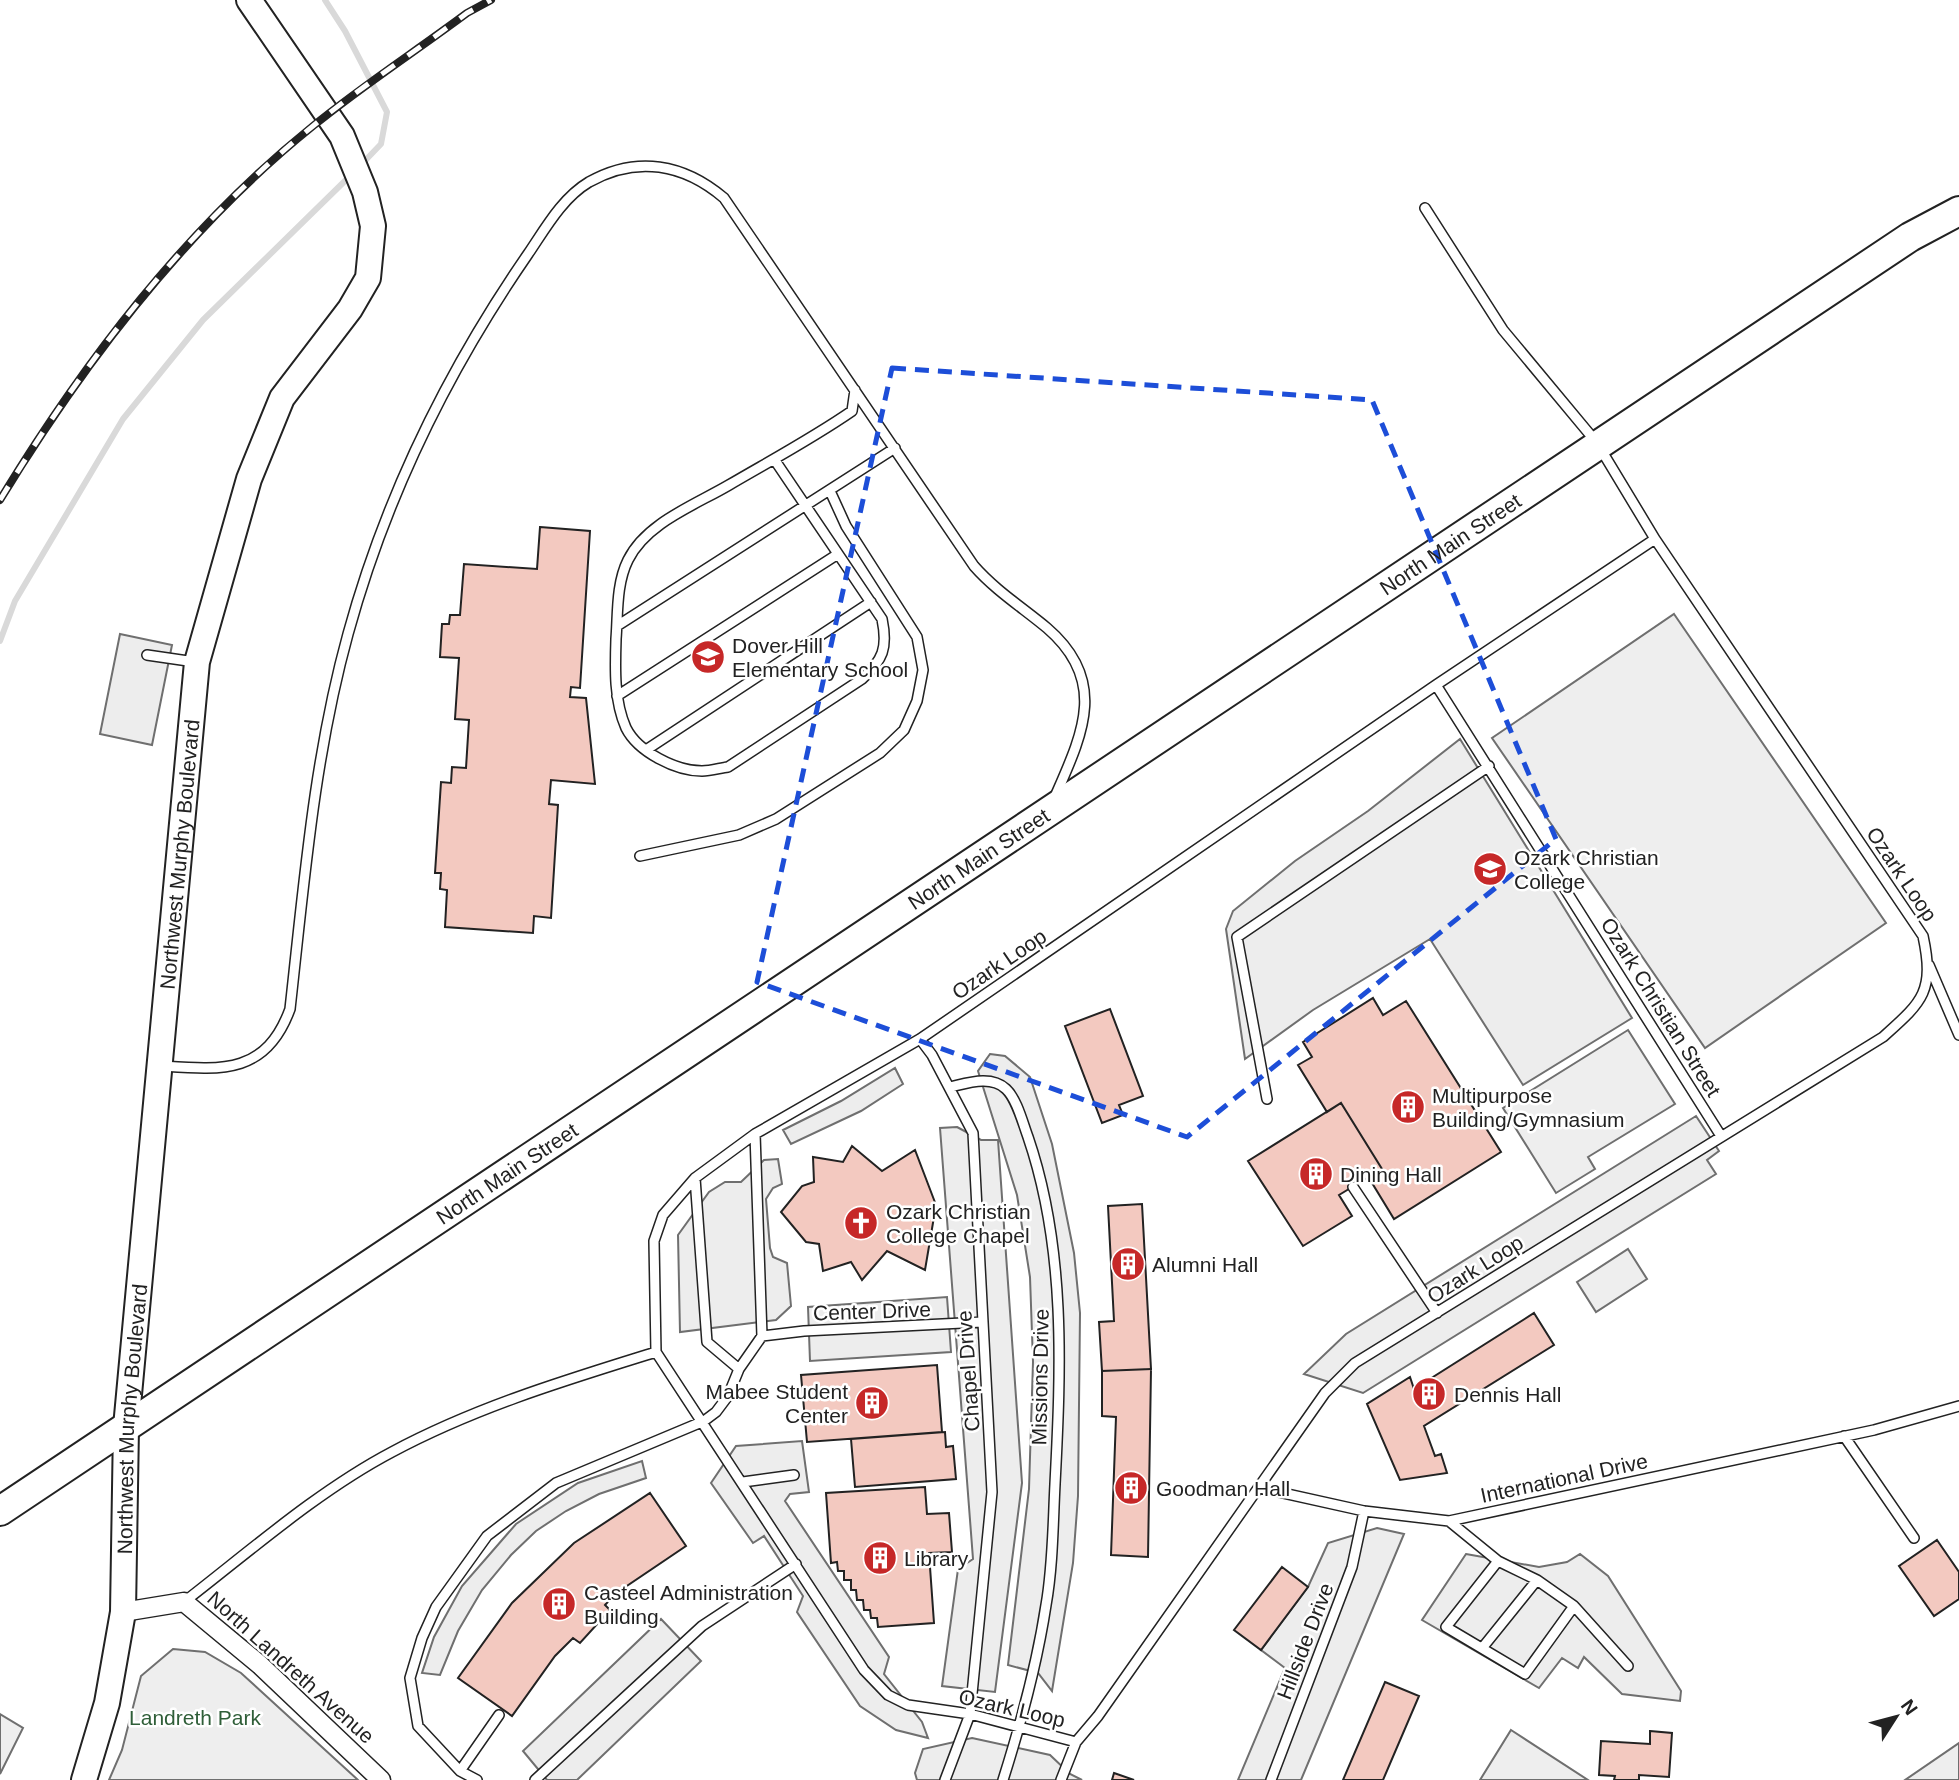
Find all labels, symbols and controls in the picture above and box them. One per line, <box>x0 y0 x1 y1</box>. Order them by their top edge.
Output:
street label: North Main Street <box>1375 488 1525 599</box>
place label: Dover Hill Elementary School <box>732 634 908 681</box>
school or university icon: Dover Hill Elementary School <box>689 638 727 676</box>
street label: Northwest Murphy Boulevard <box>155 718 203 990</box>
street label: North Main Street <box>903 803 1053 914</box>
street label: Ozark Loop <box>1862 823 1942 925</box>
place label: Ozark Christian College <box>1514 846 1659 893</box>
school or university icon: Ozark Christian College <box>1471 850 1509 888</box>
street label: Ozark Christian Street <box>1597 913 1726 1101</box>
street label: Ozark Loop <box>948 924 1050 1004</box>
place label: Multipurpose Building/Gymnasium <box>1432 1084 1625 1131</box>
building icon: Multipurpose Building/Gymnasium <box>1389 1088 1427 1126</box>
street label: North Main Street <box>432 1118 582 1228</box>
building icon: Dining Hall <box>1297 1155 1335 1193</box>
place label: Dining Hall <box>1340 1163 1442 1186</box>
place label: Ozark Christian College Chapel <box>886 1200 1031 1247</box>
church icon: Ozark Christian College Chapel <box>842 1204 880 1242</box>
street label: Ozark Loop <box>1423 1230 1527 1308</box>
building icon: Alumni Hall <box>1109 1245 1147 1283</box>
place label: Alumni Hall <box>1152 1253 1258 1276</box>
street label: Northwest Murphy Boulevard <box>112 1283 151 1554</box>
street label: Center Drive <box>813 1297 931 1325</box>
street label: Missions Drive <box>1027 1309 1053 1445</box>
street label: Chapel Drive <box>952 1310 984 1432</box>
building icon: Dennis Hall <box>1410 1375 1448 1413</box>
place label: Mabee Student Center <box>706 1380 848 1427</box>
place label: Dennis Hall <box>1454 1383 1561 1406</box>
building icon: Mabee Student Center <box>853 1384 891 1422</box>
street label: International Drive <box>1478 1449 1650 1507</box>
building icon: Goodman Hall <box>1112 1469 1150 1507</box>
place label: Goodman Hall <box>1156 1477 1290 1500</box>
building icon: Library <box>861 1539 899 1577</box>
place label: Library <box>904 1547 969 1570</box>
street label: Hillside Drive <box>1272 1580 1338 1702</box>
place label: Casteel Administration Building <box>584 1581 793 1628</box>
building icon: Casteel Administration Building <box>540 1585 578 1623</box>
street label: North Landreth Avenue <box>203 1586 379 1748</box>
north arrow <box>1861 1682 1931 1752</box>
street label: Ozark Loop <box>957 1685 1067 1731</box>
text: N <box>1897 1696 1922 1719</box>
park label: Landreth Park <box>129 1706 261 1729</box>

